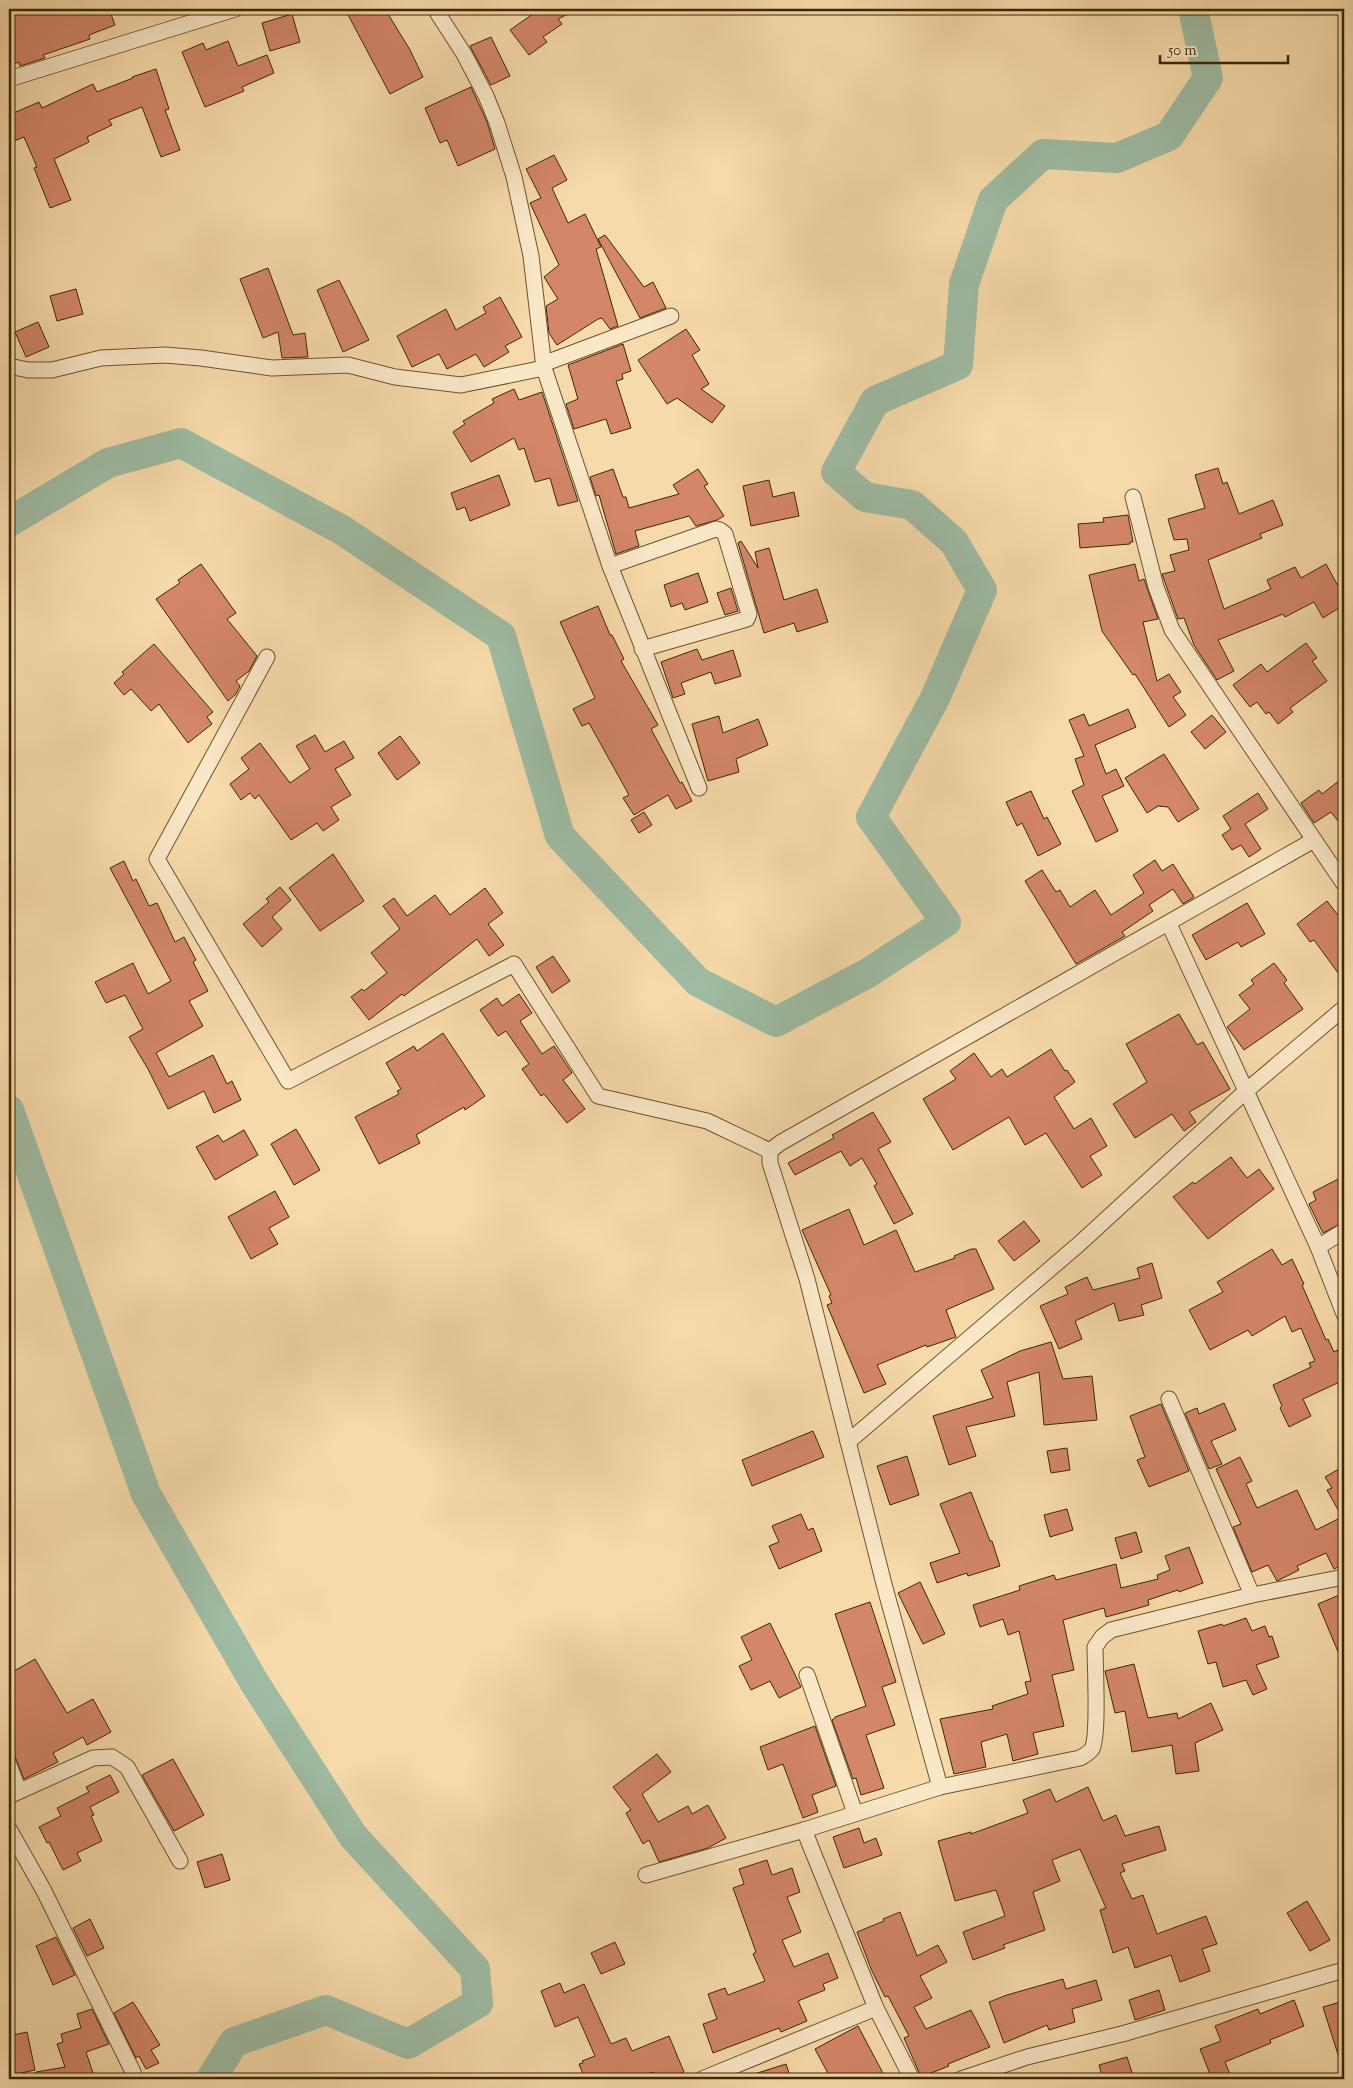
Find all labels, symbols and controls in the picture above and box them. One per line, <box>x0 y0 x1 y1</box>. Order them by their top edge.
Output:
scale bar <box>1160 32 1288 64</box>
text: 50 m <box>1167 41 1197 62</box>

